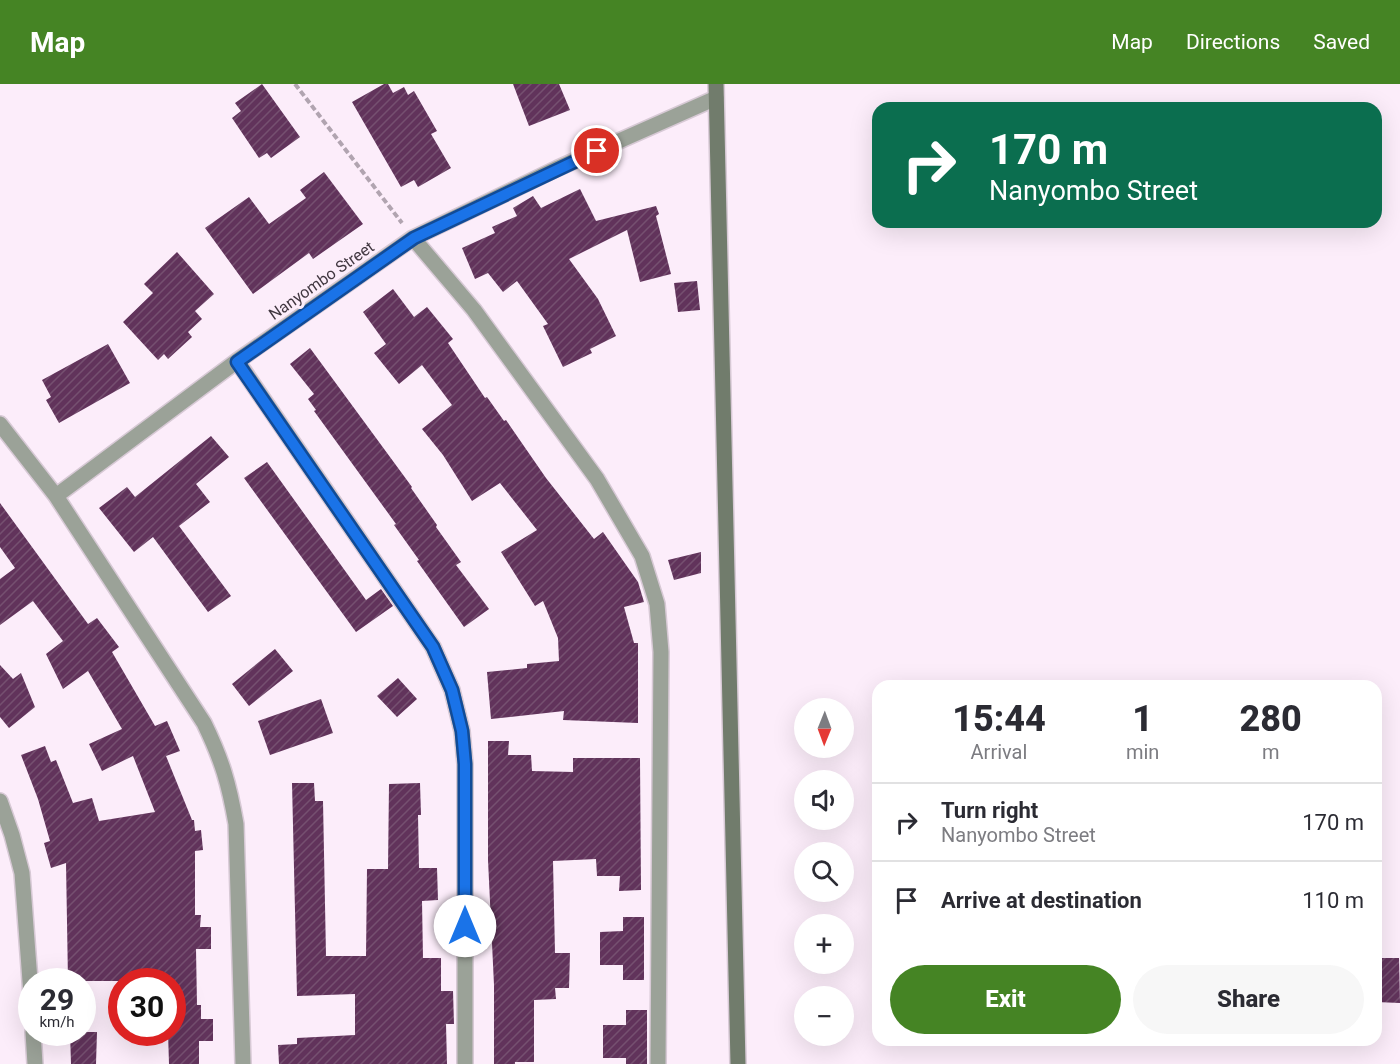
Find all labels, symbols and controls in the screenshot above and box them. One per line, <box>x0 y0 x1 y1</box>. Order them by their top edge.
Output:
text: Map <box>30 26 85 59</box>
text: Map <box>1111 30 1153 54</box>
text: Directions <box>1186 30 1280 54</box>
text: Saved <box>1313 30 1370 54</box>
pin <box>571 125 622 176</box>
text: 170 m <box>989 125 1108 174</box>
icon: right <box>890 126 968 204</box>
icon: arrive <box>580 134 613 167</box>
text: Nanyombo Street <box>989 175 1198 207</box>
street label: Nanyombo Street <box>265 237 377 324</box>
north arrow <box>794 698 854 758</box>
map controls <box>794 698 854 1046</box>
text: 15:44 <box>952 698 1046 740</box>
text: 1 <box>1132 698 1153 740</box>
text: 280 <box>1240 698 1302 740</box>
text: Arrival <box>971 740 1027 764</box>
text: min <box>1126 740 1159 764</box>
text: m <box>1262 740 1279 764</box>
button: sound <box>794 770 854 830</box>
text: Turn right <box>941 798 1038 823</box>
icon: right <box>890 806 923 839</box>
text: 170 m <box>1302 810 1364 835</box>
text: Nanyombo Street <box>941 823 1096 847</box>
button: search <box>794 842 854 902</box>
icon: arrive <box>890 884 923 917</box>
text: Arrive at destination <box>941 888 1142 913</box>
text: 110 m <box>1302 888 1364 913</box>
position arrow <box>433 894 497 958</box>
button: + <box>794 914 854 974</box>
button: Exit <box>890 965 1121 1034</box>
button: Share <box>1133 965 1364 1034</box>
speed limit sign: 30 <box>108 968 186 1046</box>
text: 29 <box>40 982 74 1017</box>
button: − <box>794 986 854 1046</box>
text: km/h <box>39 1013 75 1031</box>

